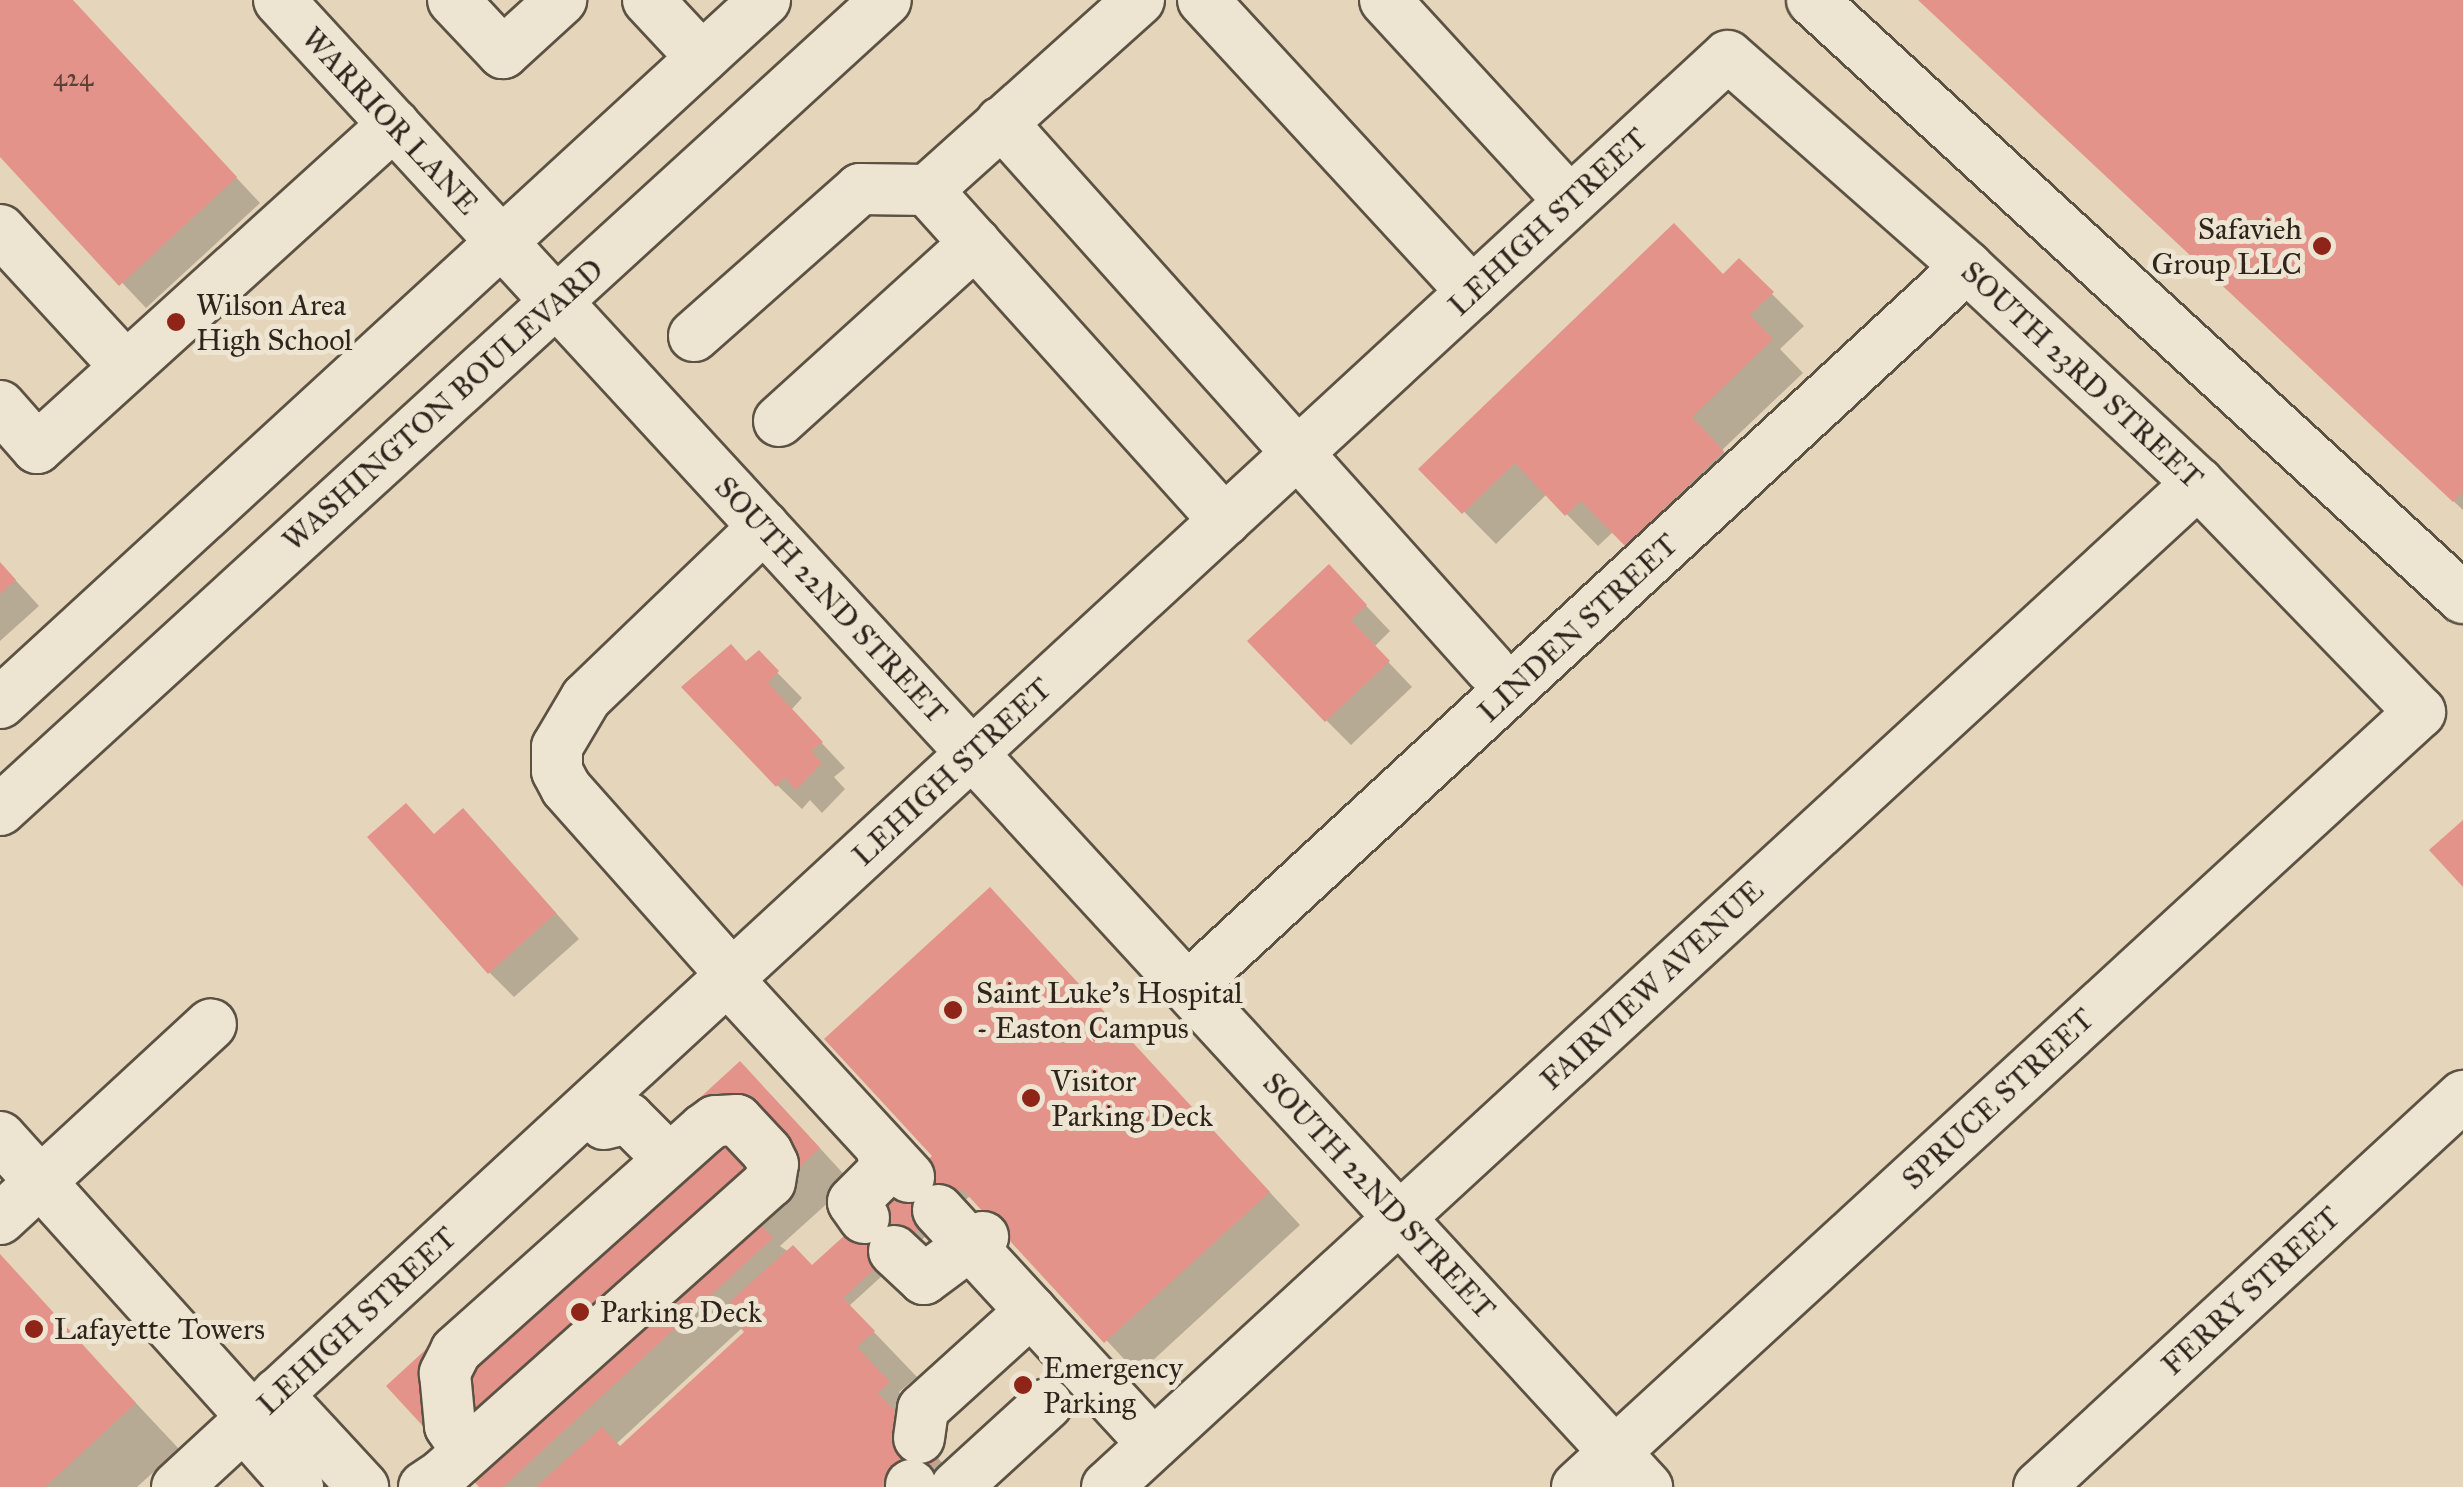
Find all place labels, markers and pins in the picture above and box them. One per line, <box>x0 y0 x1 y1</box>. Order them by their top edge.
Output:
place label: Safavieh Group LLC <box>2151 211 2302 282</box>
marker: Safavieh Group LLC <box>2311 235 2333 257</box>
place label: Wilson Area High School <box>196 287 352 358</box>
marker: Wilson Area High School <box>165 311 187 333</box>
place label: Saint Luke's Hospital - Easton Campus <box>976 975 1243 1046</box>
marker: Saint Luke's Hospital - Easton Campus <box>940 997 966 1023</box>
place label: Visitor Parking Deck <box>1051 1063 1213 1134</box>
marker: Visitor Parking Deck <box>1020 1087 1042 1109</box>
place label: Parking Deck <box>600 1294 762 1330</box>
marker: Parking Deck <box>569 1301 591 1323</box>
place label: Lafayette Towers <box>54 1311 265 1347</box>
marker: Lafayette Towers <box>23 1318 45 1340</box>
place label: Emergency Parking <box>1043 1350 1183 1420</box>
marker: Emergency Parking <box>1012 1374 1034 1396</box>

